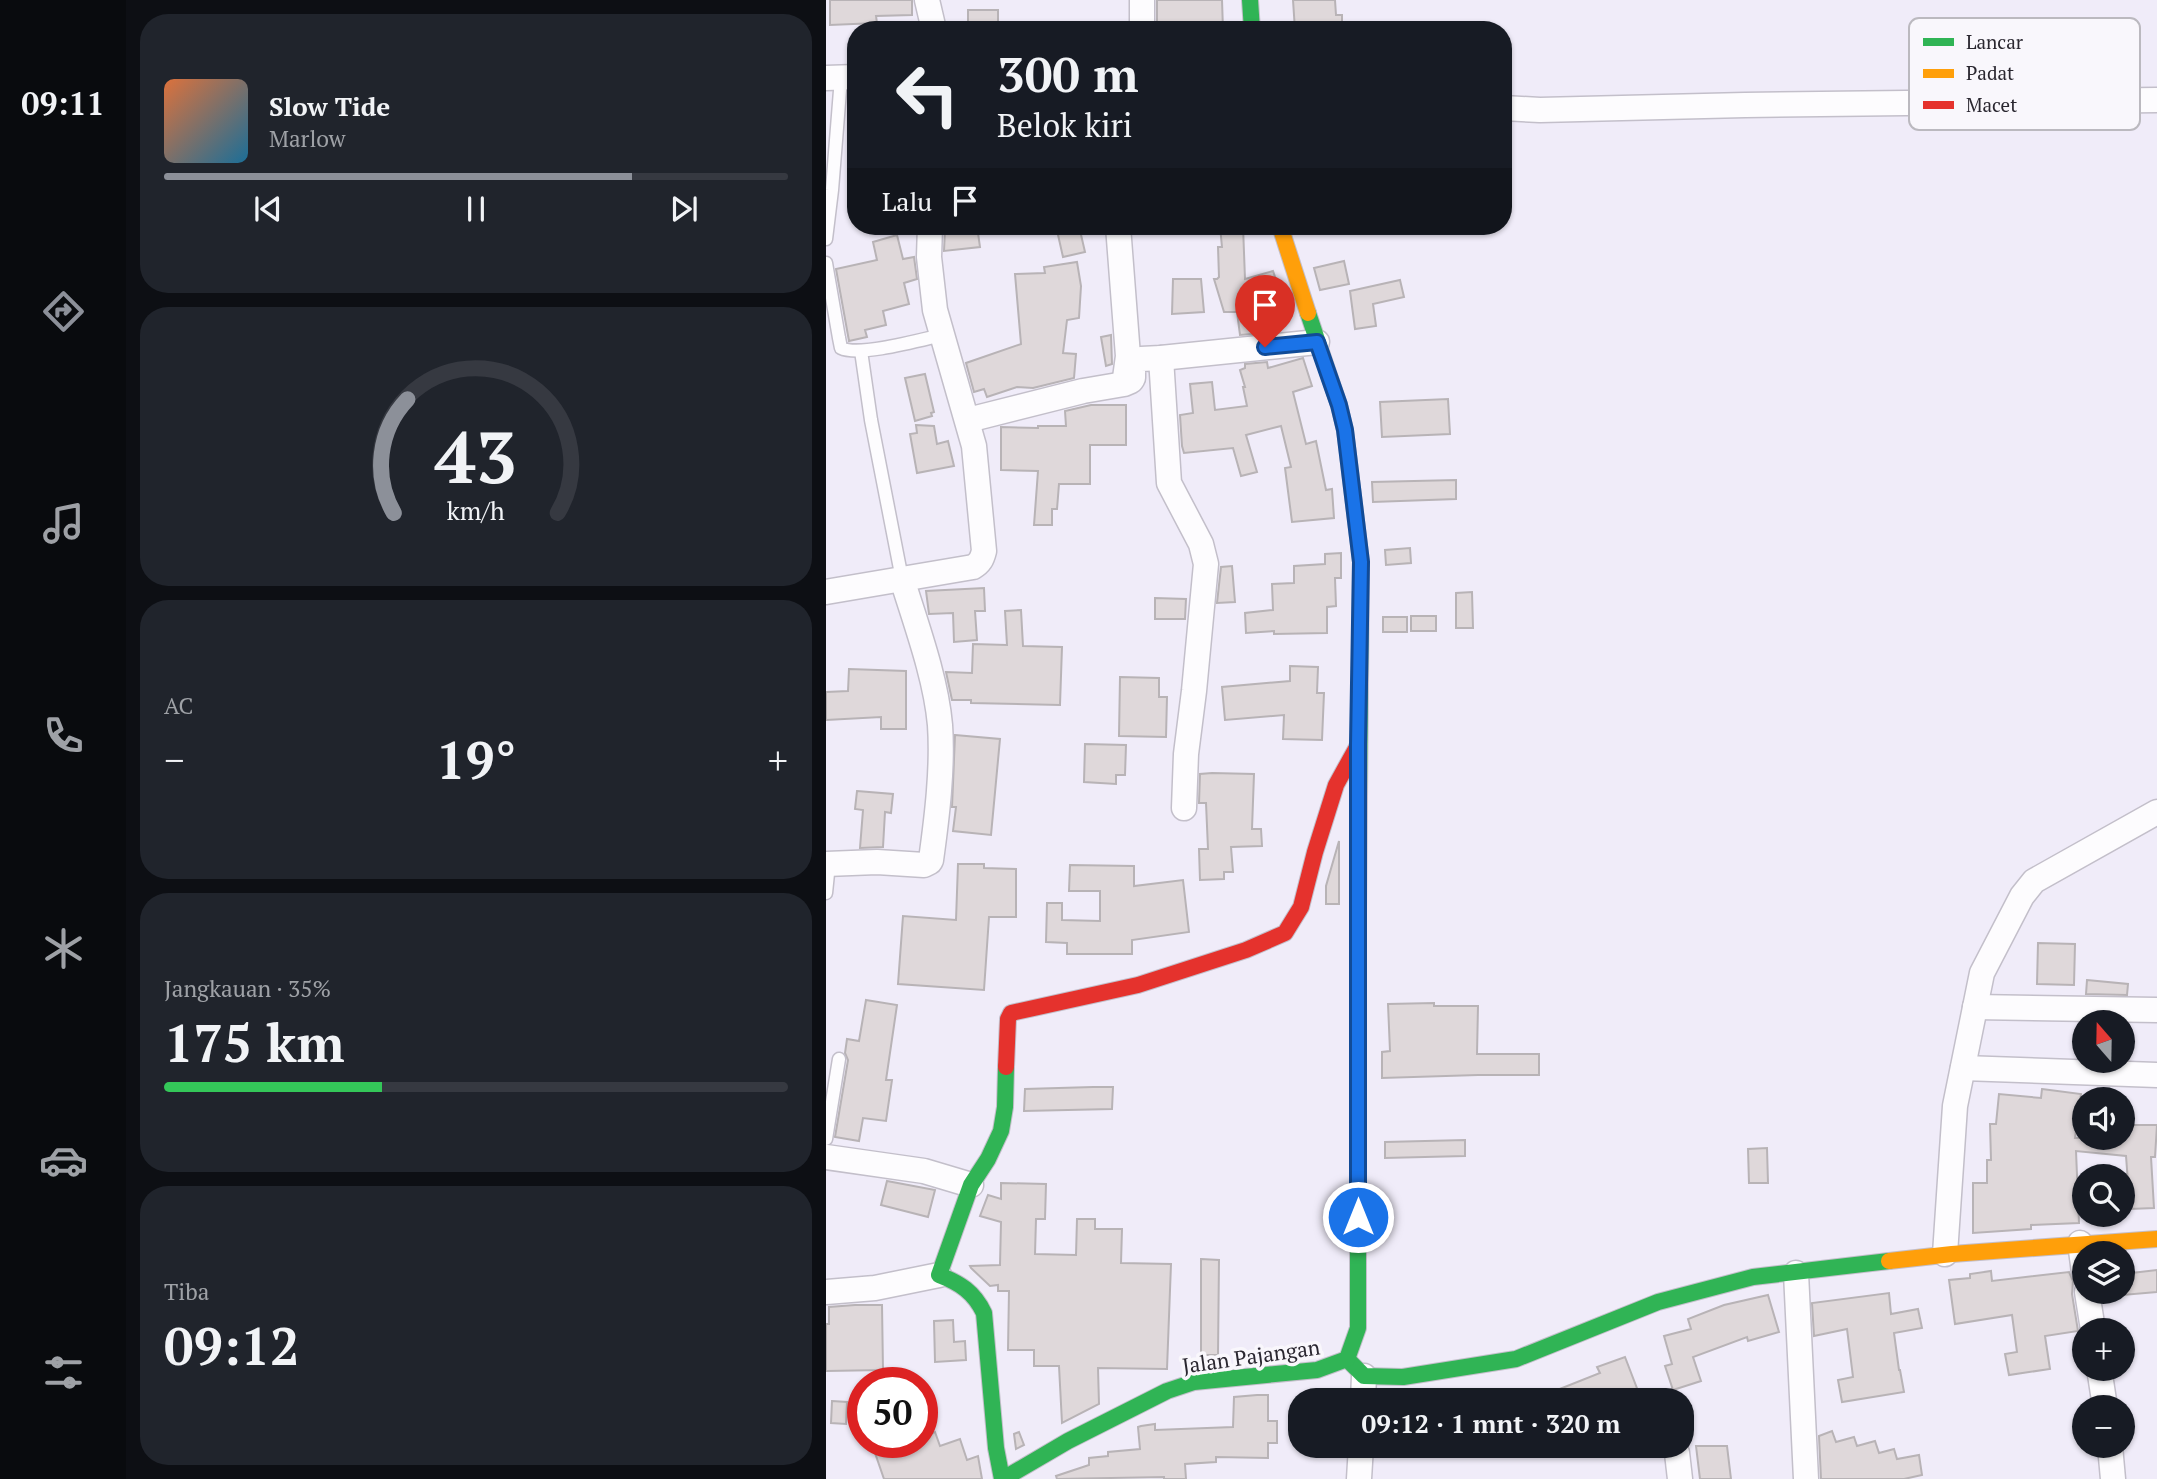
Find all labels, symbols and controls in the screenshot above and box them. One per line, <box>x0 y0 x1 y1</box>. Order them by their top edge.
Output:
legend <box>1909 18 2140 130</box>
text: Lancar <box>1966 29 2024 54</box>
text: 300 m <box>997 41 1139 106</box>
icon: left <box>882 49 973 140</box>
text: Padat <box>1966 60 2014 85</box>
text: 09:11 <box>21 82 105 124</box>
text: Slow Tide <box>269 89 390 123</box>
text: Macet <box>1966 92 2017 117</box>
text: Belok kiri <box>997 104 1132 146</box>
text: Marlow <box>269 123 346 154</box>
icon: arrive <box>946 182 984 220</box>
text: Lalu <box>882 184 932 218</box>
icon: previous <box>249 190 287 228</box>
icon: pause <box>457 190 495 228</box>
icon: next <box>665 190 703 228</box>
pin <box>1235 275 1295 347</box>
icon: arrive <box>1246 286 1284 324</box>
icon: directions <box>39 287 88 336</box>
text: 43 <box>435 407 517 504</box>
text: km/h <box>447 493 505 526</box>
icon: music <box>39 499 88 548</box>
text: AC <box>164 690 193 721</box>
icon: phone <box>39 711 88 760</box>
text: 19° <box>436 725 516 794</box>
text: − <box>164 735 184 785</box>
text: + <box>768 735 788 785</box>
icon: climate <box>39 924 88 973</box>
text: Jangkauan · 35% <box>164 973 331 1004</box>
text: 175 km <box>164 1008 345 1077</box>
north arrow <box>2072 1010 2135 1073</box>
map controls <box>2072 1010 2135 1458</box>
button: sound <box>2072 1087 2135 1150</box>
icon: car <box>39 1136 88 1185</box>
button: search <box>2072 1164 2135 1227</box>
position arrow <box>1321 1180 1395 1254</box>
button: layers <box>2072 1241 2135 1304</box>
text: Tiba <box>164 1276 209 1307</box>
text: 09:12 <box>164 1311 299 1380</box>
button: + <box>2072 1318 2135 1381</box>
street label: Jalan Pajangan <box>1180 1332 1322 1380</box>
icon: filters <box>39 1348 88 1397</box>
speed limit sign: 50 <box>847 1367 938 1458</box>
button: − <box>2072 1395 2135 1458</box>
text: 09:12 · 1 mnt · 320 m <box>1361 1406 1621 1440</box>

